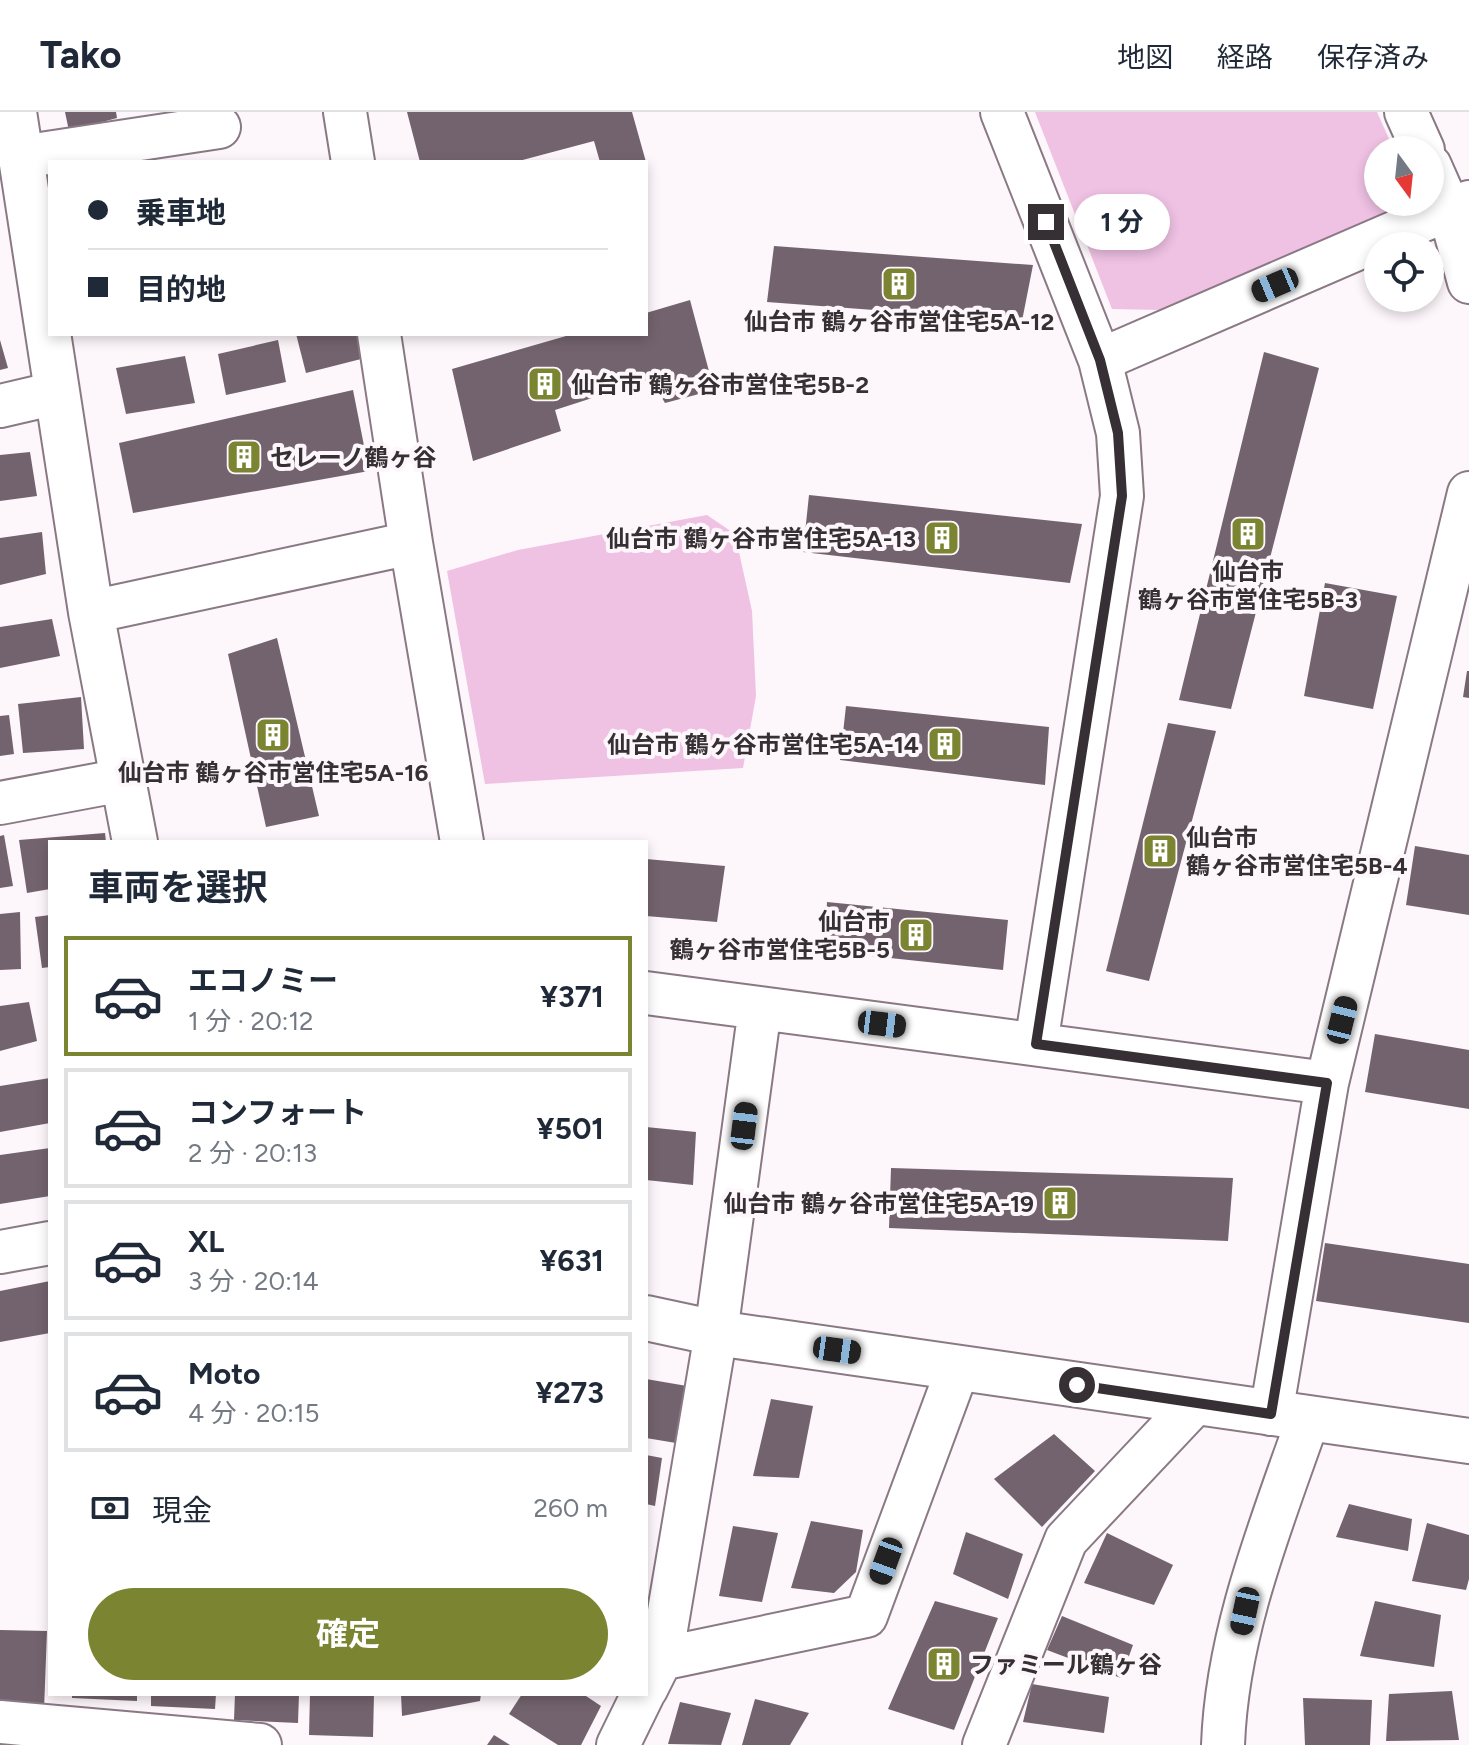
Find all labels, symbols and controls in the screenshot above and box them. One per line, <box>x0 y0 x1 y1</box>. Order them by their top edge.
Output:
text: Tako <box>40 32 121 78</box>
text: 地図 <box>1117 40 1173 74</box>
text: 経路 <box>1217 40 1273 74</box>
text: 保存済み <box>1317 40 1429 74</box>
north arrow <box>1364 136 1444 216</box>
map controls <box>1364 136 1444 312</box>
text: 乗車地 <box>136 194 226 231</box>
callout: 1 分 <box>1074 194 1170 250</box>
route end <box>1028 204 1064 240</box>
text: 1 分 <box>1100 206 1144 238</box>
button: locate <box>1364 232 1444 312</box>
building icon: 仙台市 鶴ヶ谷市営住宅5A-12 <box>880 265 918 303</box>
car <box>1248 265 1302 305</box>
text: 目的地 <box>136 271 226 308</box>
place label: 仙台市 鶴ヶ谷市営住宅5A-12 <box>744 307 1054 336</box>
building icon: 仙台市 鶴ヶ谷市営住宅5B-2 <box>526 365 564 403</box>
place label: 仙台市 鶴ヶ谷市営住宅5B-2 <box>571 370 869 399</box>
building icon: セレーノ鶴ヶ谷 <box>225 438 263 476</box>
place label: セレーノ鶴ヶ谷 <box>270 443 437 472</box>
building icon: 仙台市 鶴ヶ谷市営住宅5B-3 <box>1229 515 1267 553</box>
building icon: 仙台市 鶴ヶ谷市営住宅5A-13 <box>923 519 961 557</box>
place label: 仙台市 鶴ヶ谷市営住宅5A-13 <box>606 524 916 553</box>
place label: 仙台市 鶴ヶ谷市営住宅5B-3 <box>1138 557 1358 614</box>
building icon: 仙台市 鶴ヶ谷市営住宅5A-16 <box>254 716 292 754</box>
building icon: 仙台市 鶴ヶ谷市営住宅5A-14 <box>926 725 964 763</box>
place label: 仙台市 鶴ヶ谷市営住宅5A-14 <box>607 730 919 759</box>
place label: 仙台市 鶴ヶ谷市営住宅5A-16 <box>118 758 428 787</box>
place label: 仙台市 鶴ヶ谷市営住宅5B-4 <box>1186 823 1408 880</box>
building icon: 仙台市 鶴ヶ谷市営住宅5B-4 <box>1141 832 1179 870</box>
text: 車両を選択 <box>88 866 268 909</box>
place label: 仙台市 鶴ヶ谷市営住宅5B-5 <box>670 907 890 964</box>
building icon: 仙台市 鶴ヶ谷市営住宅5B-5 <box>897 916 935 954</box>
icon: car <box>92 960 164 1032</box>
text: エコノミー <box>188 962 338 999</box>
text: ¥371 <box>540 978 604 1015</box>
car <box>1325 994 1359 1046</box>
text: 1 分 · 20:12 <box>188 1005 314 1037</box>
car <box>857 1009 907 1039</box>
icon: car <box>92 1092 164 1164</box>
text: コンフォート <box>188 1094 367 1131</box>
car <box>729 1101 759 1151</box>
text: ¥501 <box>537 1110 604 1147</box>
text: 2 分 · 20:13 <box>188 1137 317 1169</box>
building icon: 仙台市 鶴ヶ谷市営住宅5A-19 <box>1041 1184 1079 1222</box>
place label: 仙台市 鶴ヶ谷市営住宅5A-19 <box>723 1189 1034 1218</box>
text: XL <box>188 1223 224 1260</box>
icon: car <box>92 1224 164 1296</box>
text: ¥631 <box>539 1242 604 1279</box>
text: 3 分 · 20:14 <box>188 1265 319 1297</box>
car <box>812 1335 862 1365</box>
text: Moto <box>188 1355 260 1392</box>
icon: car <box>92 1356 164 1428</box>
route start <box>1059 1367 1095 1403</box>
text: ¥273 <box>535 1374 604 1411</box>
text: 4 分 · 20:15 <box>188 1397 319 1429</box>
icon: cash <box>88 1486 132 1530</box>
text: 現金 <box>152 1492 212 1529</box>
text: 260 m <box>534 1492 608 1524</box>
car <box>867 1534 905 1588</box>
car <box>1228 1585 1262 1637</box>
button: 確定 <box>88 1588 608 1680</box>
building icon: ファミール鶴ヶ谷 <box>925 1645 963 1683</box>
place label: ファミール鶴ヶ谷 <box>970 1650 1162 1679</box>

